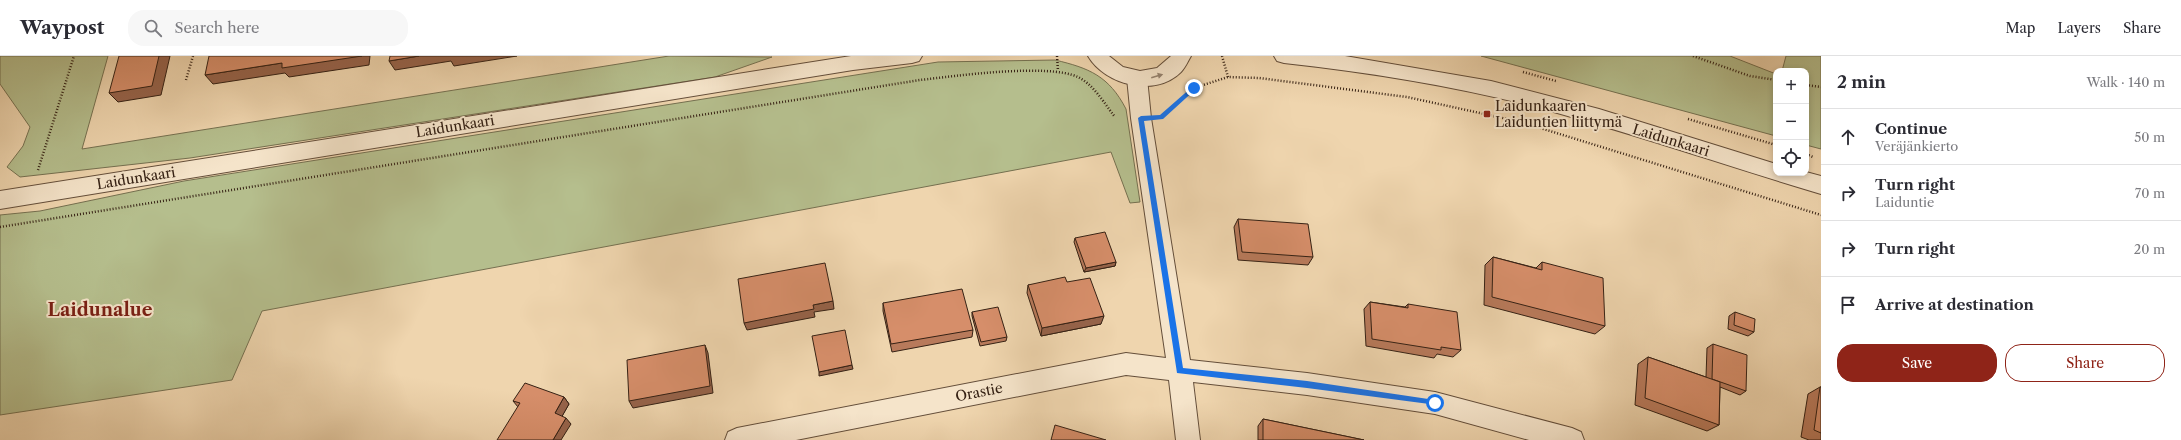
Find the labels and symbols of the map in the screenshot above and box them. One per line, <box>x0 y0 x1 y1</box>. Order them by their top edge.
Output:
one-way arrow <box>1151 73 1163 79</box>
route end <box>1185 79 1203 97</box>
place label: Laidunkaaren Laiduntien liittymä <box>1495 97 1623 131</box>
marker: Laidunkaaren Laiduntien liittymä <box>1482 109 1492 119</box>
street label: Laidunkaari <box>414 111 496 141</box>
street label: Laidunkaari <box>1630 120 1712 160</box>
street label: Laidunkaari <box>95 163 177 193</box>
district label: Laidunalue <box>48 299 153 321</box>
street label: Orastie <box>954 379 1004 405</box>
route start <box>1426 394 1444 412</box>

